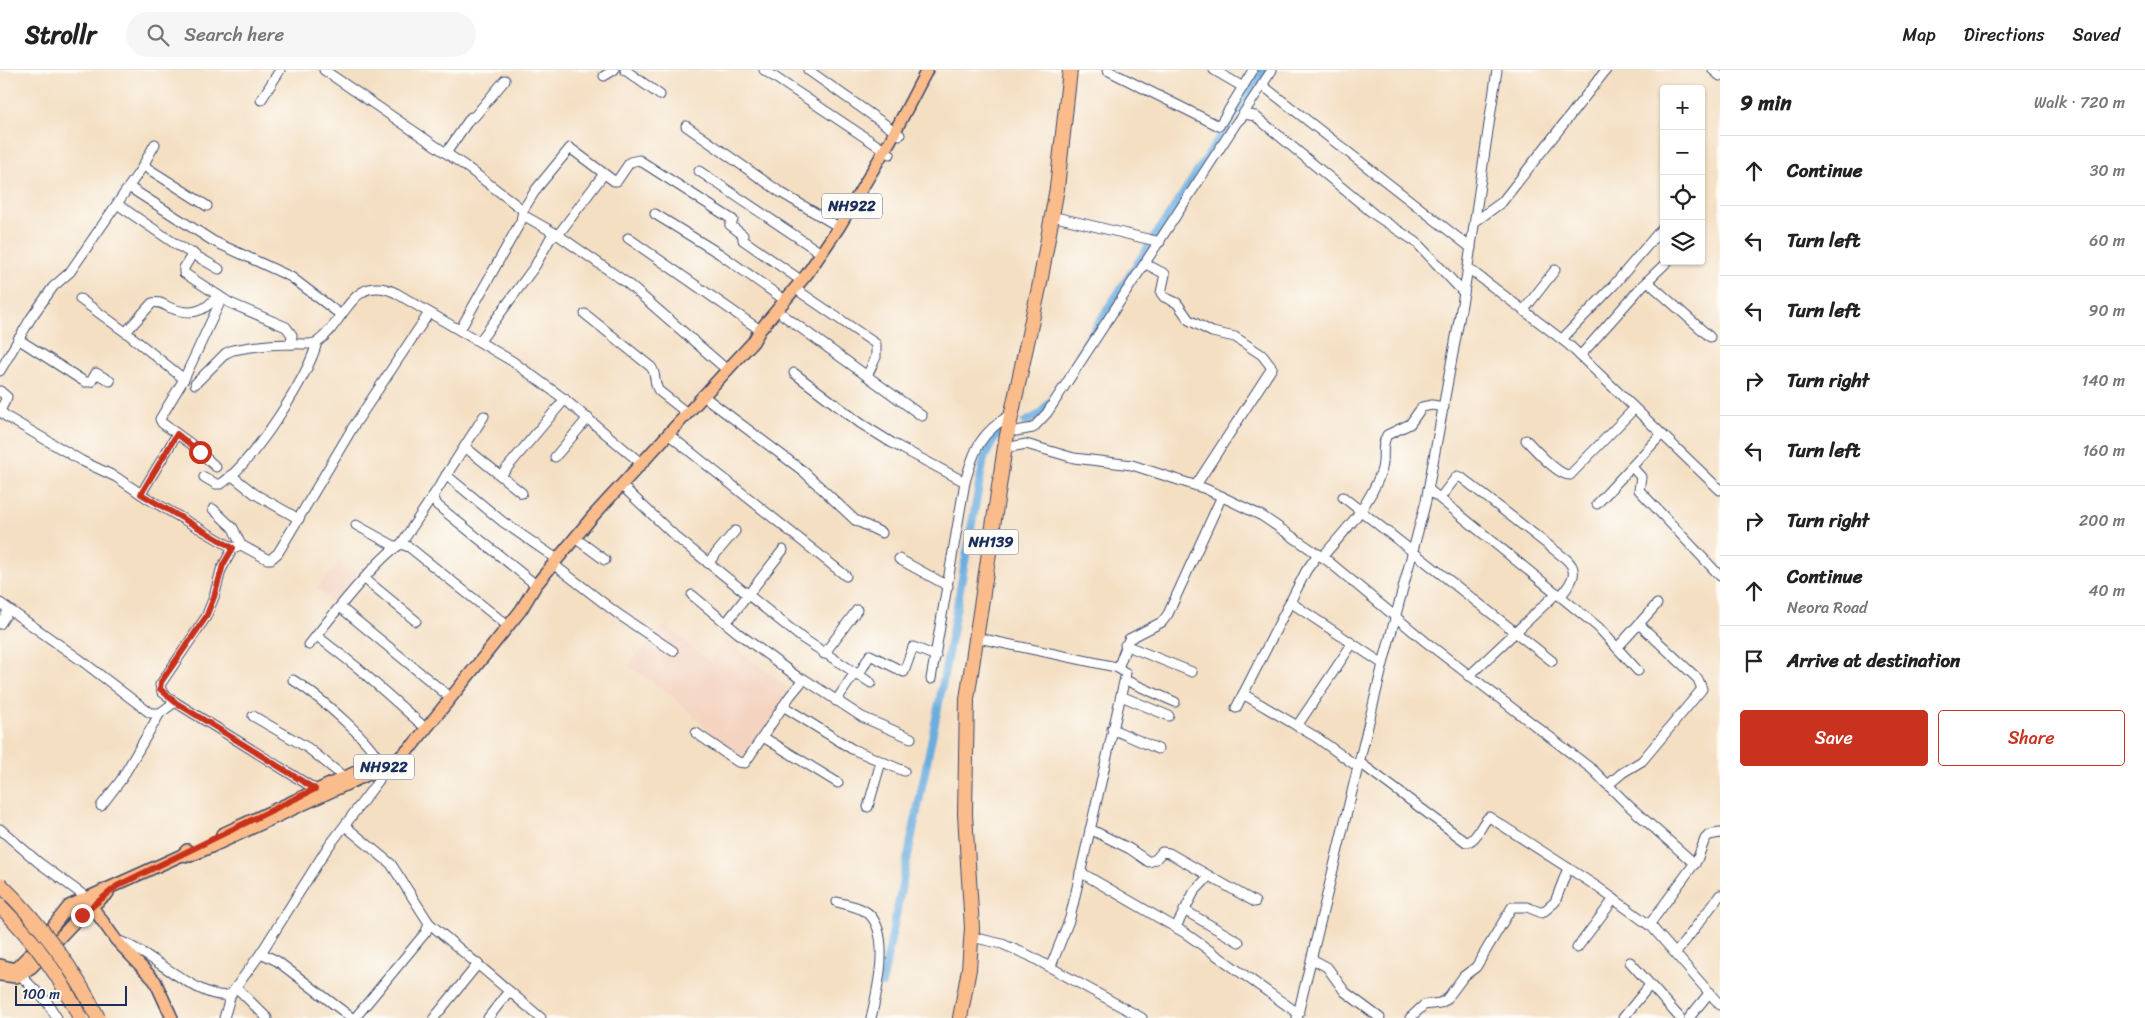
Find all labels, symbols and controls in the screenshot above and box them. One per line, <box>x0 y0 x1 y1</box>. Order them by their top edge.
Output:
search box <box>126 12 476 57</box>
text: Strollr <box>25 14 96 56</box>
text: Search here <box>184 18 284 51</box>
text: Map <box>1903 19 1936 51</box>
text: Directions <box>1964 19 2045 51</box>
text: Saved <box>2073 19 2120 51</box>
icon: search <box>144 21 172 49</box>
text: 9 min <box>1740 84 1792 122</box>
map controls <box>1660 85 1705 265</box>
button: + <box>1660 85 1705 130</box>
text: Walk · 720 m <box>2034 88 2125 117</box>
button: − <box>1660 130 1705 175</box>
text: Continue <box>1787 154 1863 187</box>
text: 30 m <box>2090 156 2125 185</box>
icon: ahead <box>1740 157 1768 185</box>
button: locate <box>1660 175 1705 220</box>
road number: NH922 <box>822 194 882 218</box>
button: layers <box>1660 220 1705 265</box>
text: Turn left <box>1787 224 1860 257</box>
text: 60 m <box>2089 226 2125 255</box>
icon: left <box>1740 227 1768 255</box>
text: Turn left <box>1787 294 1860 327</box>
text: 90 m <box>2089 296 2125 325</box>
icon: left <box>1740 297 1768 325</box>
text: Turn right <box>1787 364 1869 397</box>
text: 140 m <box>2082 366 2125 395</box>
icon: right <box>1740 367 1768 395</box>
text: Turn left <box>1787 434 1860 467</box>
text: 160 m <box>2082 436 2125 465</box>
icon: left <box>1740 437 1768 465</box>
route start <box>189 441 212 464</box>
text: Turn right <box>1787 504 1869 537</box>
text: 200 m <box>2079 506 2125 535</box>
icon: right <box>1740 507 1768 535</box>
road number: NH139 <box>964 530 1018 554</box>
text: Continue <box>1787 560 1863 593</box>
text: 40 m <box>2088 576 2125 605</box>
icon: ahead <box>1740 577 1768 605</box>
text: Neora Road <box>1787 593 1868 622</box>
text: Arrive at destination <box>1787 644 1960 677</box>
icon: arrive <box>1740 647 1768 675</box>
button: Save <box>1740 710 1928 766</box>
button: Share <box>1938 710 2125 766</box>
road number: NH922 <box>354 754 414 780</box>
route end <box>71 904 94 927</box>
text: 100 m <box>22 982 60 1007</box>
scale bar <box>15 983 128 1006</box>

